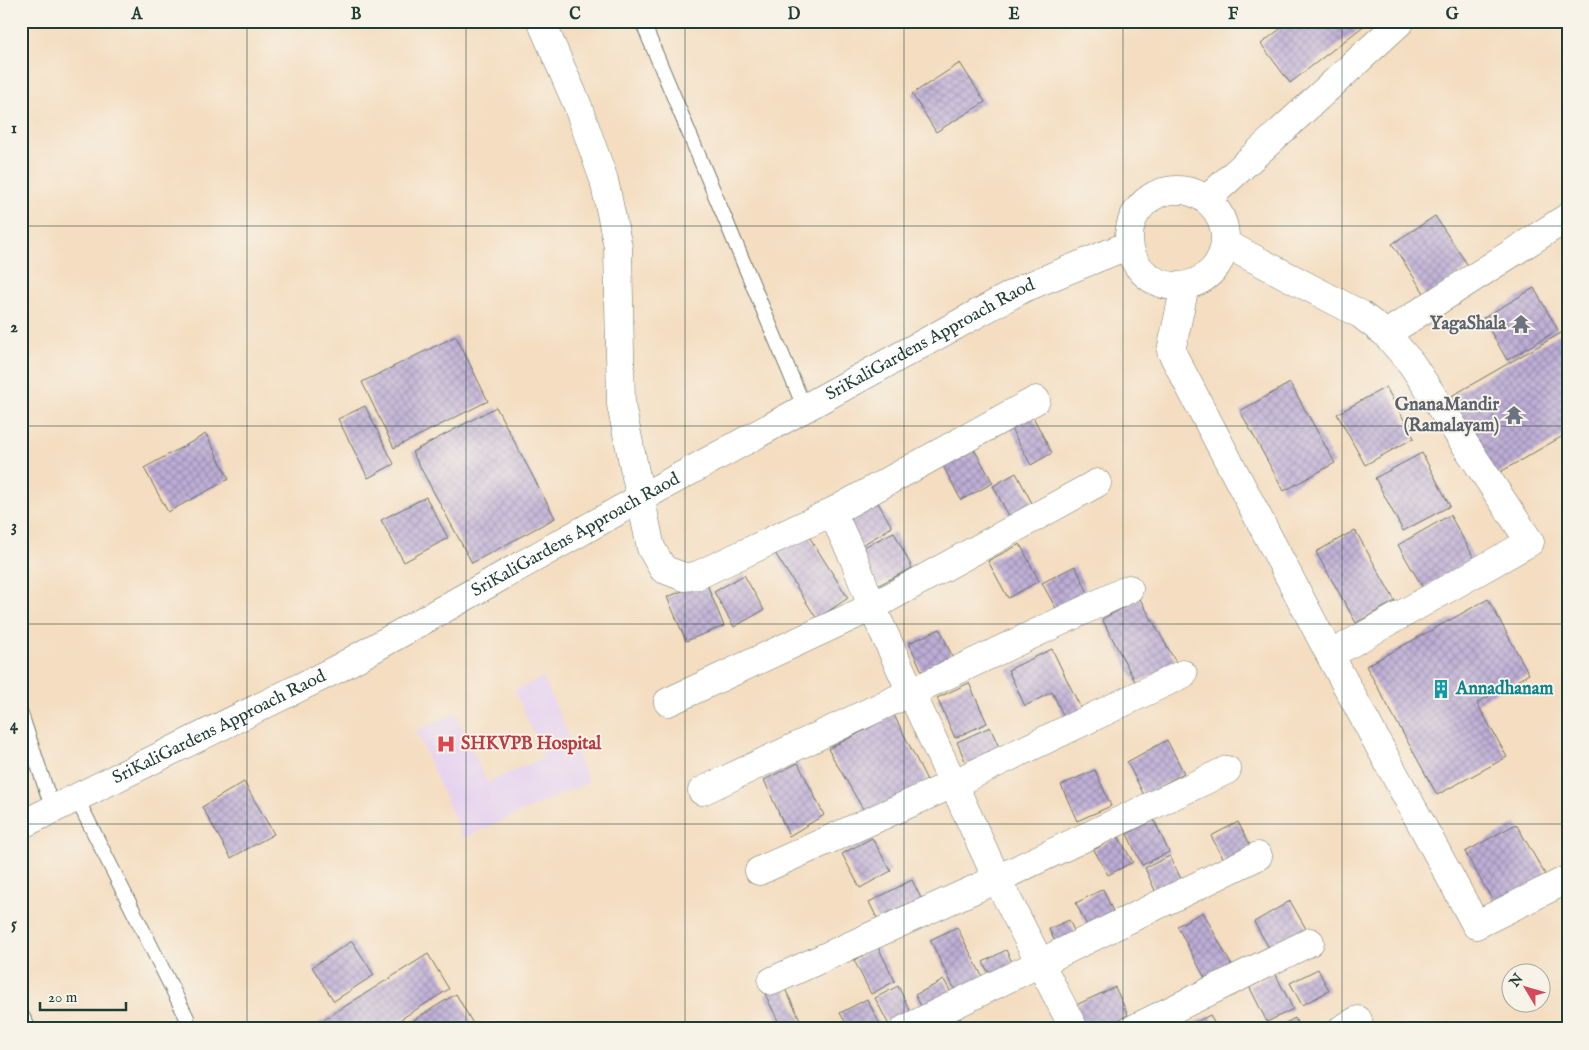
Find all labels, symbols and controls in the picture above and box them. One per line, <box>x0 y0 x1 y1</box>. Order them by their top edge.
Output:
text: A <box>131 5 144 25</box>
text: B <box>351 5 362 25</box>
text: C <box>569 5 581 25</box>
text: D <box>788 5 801 25</box>
text: E <box>1008 5 1020 25</box>
text: F <box>1228 5 1239 25</box>
text: G <box>1446 5 1459 25</box>
text: 1 <box>11 119 17 139</box>
street label: SriKaliGardens Approach Raod <box>821 273 1039 406</box>
place label: YagaShala <box>1430 313 1507 336</box>
temple icon: YagaShala <box>1510 313 1532 335</box>
text: 2 <box>10 318 18 338</box>
place label: GnanaMandir (Ramalayam) <box>1395 394 1499 438</box>
temple icon: GnanaMandir (Ramalayam) <box>1503 404 1525 426</box>
street label: SriKaliGardens Approach Raod <box>467 467 684 603</box>
text: 3 <box>11 517 17 537</box>
street label: SriKaliGardens Approach Raod <box>109 665 330 790</box>
building icon: Annadhanam <box>1430 678 1452 700</box>
place label: Annadhanam <box>1455 678 1553 701</box>
text: 4 <box>10 716 19 736</box>
hospital icon: SHKVPB Hospital <box>435 733 457 755</box>
place label: SHKVPB Hospital <box>461 733 602 756</box>
text: 5 <box>11 915 17 935</box>
north arrow <box>1502 962 1552 1012</box>
text: N <box>1505 970 1527 992</box>
scale bar <box>40 980 126 1012</box>
text: 20 m <box>48 988 78 1007</box>

